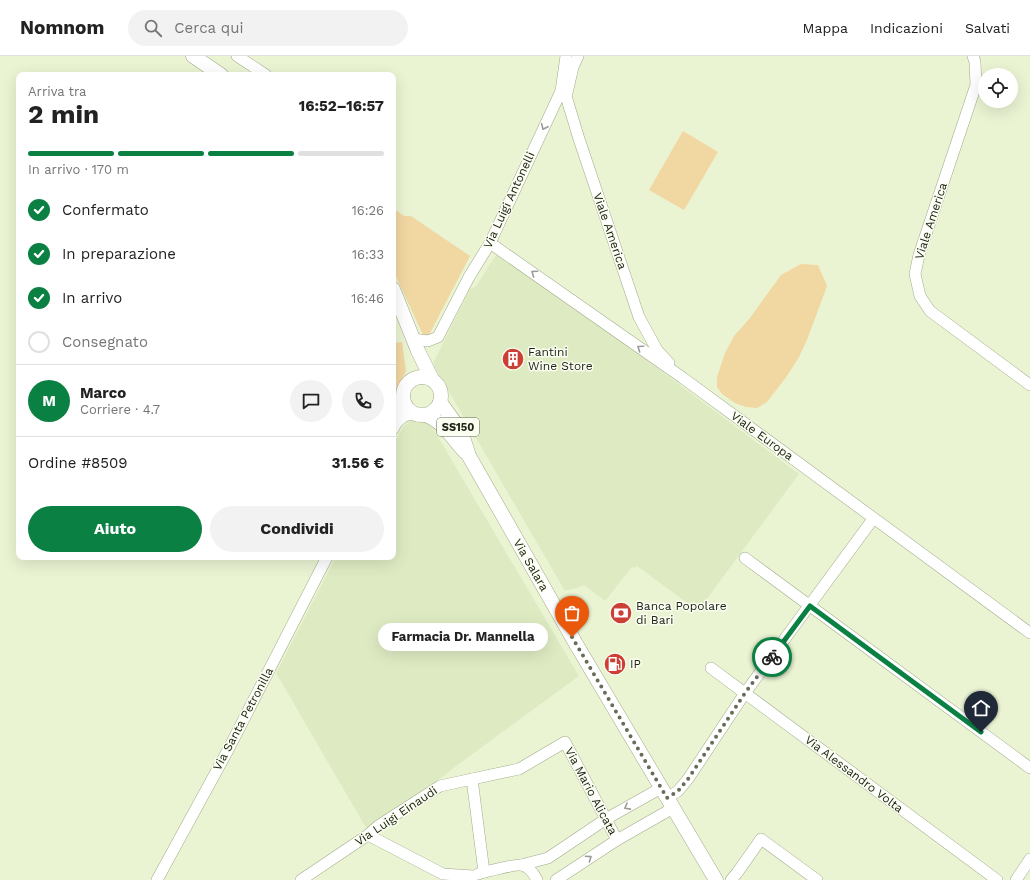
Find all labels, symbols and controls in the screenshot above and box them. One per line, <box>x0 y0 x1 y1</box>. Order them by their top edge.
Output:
search box <box>128 10 408 46</box>
text: Nomnom <box>20 16 104 39</box>
icon: search <box>142 17 164 39</box>
text: Cerca qui <box>174 19 243 37</box>
text: Mappa <box>803 20 848 36</box>
text: Indicazioni <box>870 20 943 36</box>
text: Salvati <box>965 20 1010 36</box>
map controls <box>978 68 1018 108</box>
button: locate <box>978 68 1018 108</box>
text: Arriva tra <box>28 84 86 99</box>
text: 16:52–16:57 <box>299 97 384 115</box>
text: 2 min <box>28 99 99 129</box>
one-way arrow <box>541 122 549 130</box>
street label: Via Luigi Antonelli <box>481 150 537 250</box>
text: In arrivo · 170 m <box>28 162 129 177</box>
street label: Viale America <box>912 181 950 261</box>
street label: Viale America <box>590 191 630 271</box>
icon: check <box>28 199 50 221</box>
text: Confermato <box>62 201 149 219</box>
text: 16:26 <box>352 203 384 218</box>
icon: check <box>28 243 50 265</box>
text: In preparazione <box>62 245 176 263</box>
text: 16:33 <box>352 247 384 262</box>
one-way arrow <box>531 271 538 278</box>
icon: check <box>28 287 50 309</box>
text: In arrivo <box>62 289 122 307</box>
text: 16:46 <box>351 291 384 306</box>
text: Consegnato <box>62 333 148 351</box>
place label: Fantini Wine Store <box>528 345 593 373</box>
one-way arrow <box>637 345 644 353</box>
building icon: Fantini Wine Store <box>500 346 526 372</box>
button: chat <box>290 380 332 422</box>
button: phone <box>342 380 384 422</box>
text: Marco <box>80 384 126 402</box>
text: M <box>42 392 56 410</box>
text: Corriere · 4.7 <box>80 402 160 417</box>
street label: Viale Europa <box>728 409 796 463</box>
road number: SS150 <box>437 418 479 436</box>
text: Ordine #8509 <box>28 454 128 472</box>
text: 31.56 € <box>331 454 384 472</box>
button: Aiuto <box>28 506 202 552</box>
button: Condividi <box>210 506 384 552</box>
street label: Via Salara <box>510 536 552 594</box>
pin <box>555 596 589 637</box>
place label: Banca Popolare di Bari <box>636 599 727 627</box>
bank icon: Banca Popolare di Bari <box>608 600 634 626</box>
icon: bag <box>561 602 583 624</box>
callout: Farmacia Dr. Mannella <box>378 623 548 651</box>
text: Farmacia Dr. Mannella <box>392 629 535 644</box>
courier <box>752 637 792 677</box>
icon: bike <box>761 646 783 668</box>
fuel station icon: IP <box>602 651 628 677</box>
place label: IP <box>630 657 641 671</box>
street label: Via Santa Petronilla <box>210 665 276 773</box>
pin <box>964 691 998 732</box>
icon: home <box>970 697 992 719</box>
street label: Via Alessandro Volta <box>802 733 906 816</box>
street label: Via Mario Alicata <box>562 745 620 837</box>
street label: Via Luigi Einaudi <box>352 783 440 849</box>
one-way arrow <box>624 803 631 810</box>
one-way arrow <box>585 856 592 863</box>

